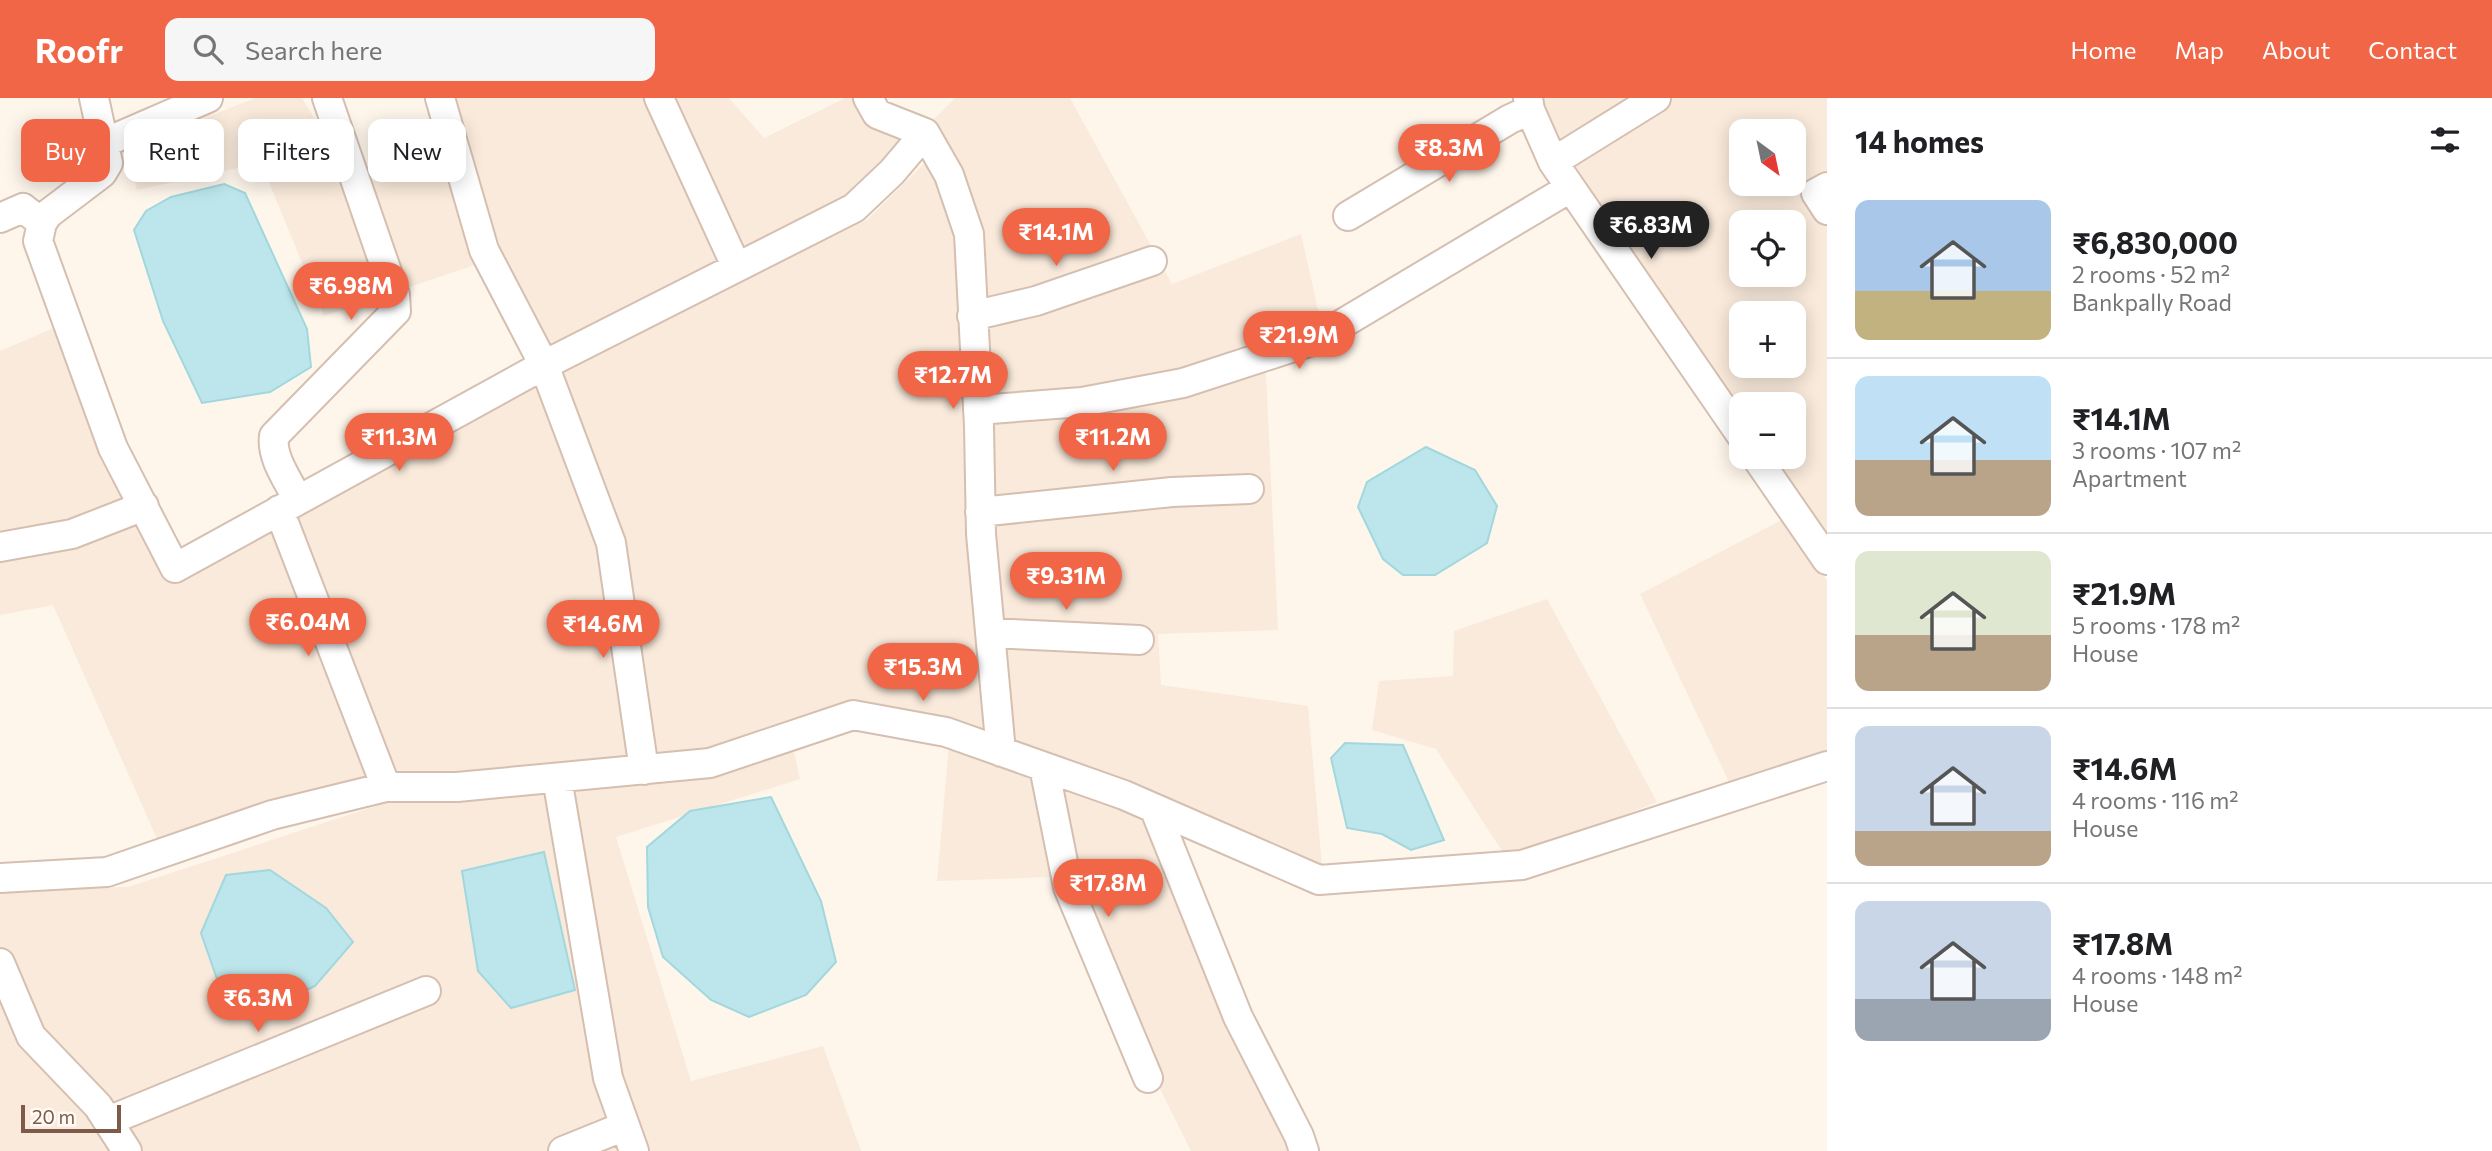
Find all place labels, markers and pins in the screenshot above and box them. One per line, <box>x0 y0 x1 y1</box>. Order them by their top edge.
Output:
pin: ₹8.3M <box>1400 125 1498 184</box>
pin: ₹6.83M <box>1594 202 1708 261</box>
pin: ₹14.1M <box>999 208 1113 268</box>
pin: ₹6.98M <box>294 262 408 322</box>
pin: ₹21.9M <box>1242 312 1356 371</box>
pin: ₹12.7M <box>896 352 1010 411</box>
pin: ₹11.3M <box>342 414 456 473</box>
pin: ₹11.2M <box>1056 414 1170 473</box>
pin: ₹9.31M <box>1009 552 1123 612</box>
pin: ₹6.04M <box>251 598 365 658</box>
pin: ₹14.6M <box>546 601 660 660</box>
pin: ₹15.3M <box>866 644 980 703</box>
pin: ₹17.8M <box>1051 860 1165 919</box>
pin: ₹6.3M <box>209 974 307 1034</box>

